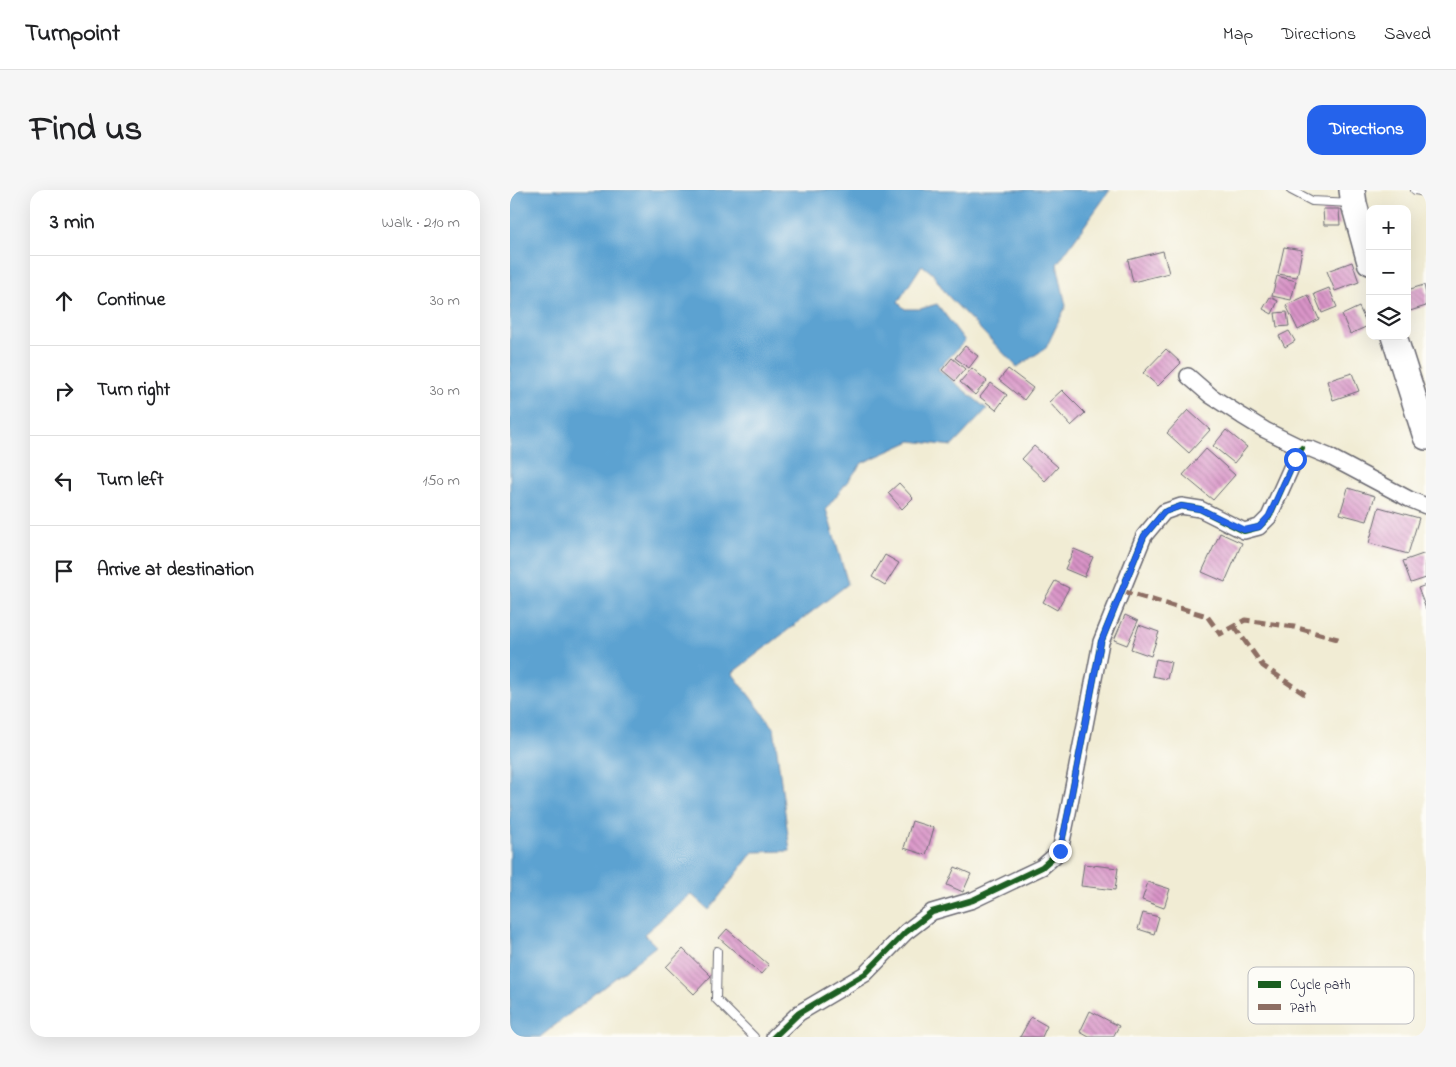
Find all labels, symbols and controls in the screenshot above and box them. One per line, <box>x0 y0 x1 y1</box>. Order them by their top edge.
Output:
text: Turnpoint <box>25 17 120 52</box>
text: Map <box>1223 22 1253 48</box>
text: Directions <box>1281 22 1356 48</box>
text: Saved <box>1384 22 1431 48</box>
text: Find us <box>30 105 142 156</box>
button: Directions <box>1307 105 1426 155</box>
map controls <box>1366 205 1411 340</box>
button: + <box>1366 205 1411 250</box>
text: 3 min <box>50 208 94 238</box>
text: Walk · 210 m <box>381 211 460 235</box>
button: − <box>1366 250 1411 295</box>
icon: ahead <box>50 287 78 315</box>
text: Continue <box>97 287 165 314</box>
text: 30 m <box>430 289 460 313</box>
button: layers <box>1366 295 1411 340</box>
icon: right <box>50 377 78 405</box>
text: Turn right <box>97 377 170 404</box>
text: 30 m <box>430 379 460 403</box>
route start <box>1284 448 1307 471</box>
icon: left <box>50 467 78 495</box>
text: Turn left <box>97 467 164 494</box>
text: 150 m <box>422 469 460 493</box>
icon: arrive <box>50 557 78 585</box>
text: Arrive at destination <box>97 557 254 584</box>
route end <box>1049 840 1072 863</box>
legend <box>1248 967 1414 1024</box>
text: Cycle path <box>1290 975 1351 997</box>
text: Path <box>1290 998 1316 1019</box>

